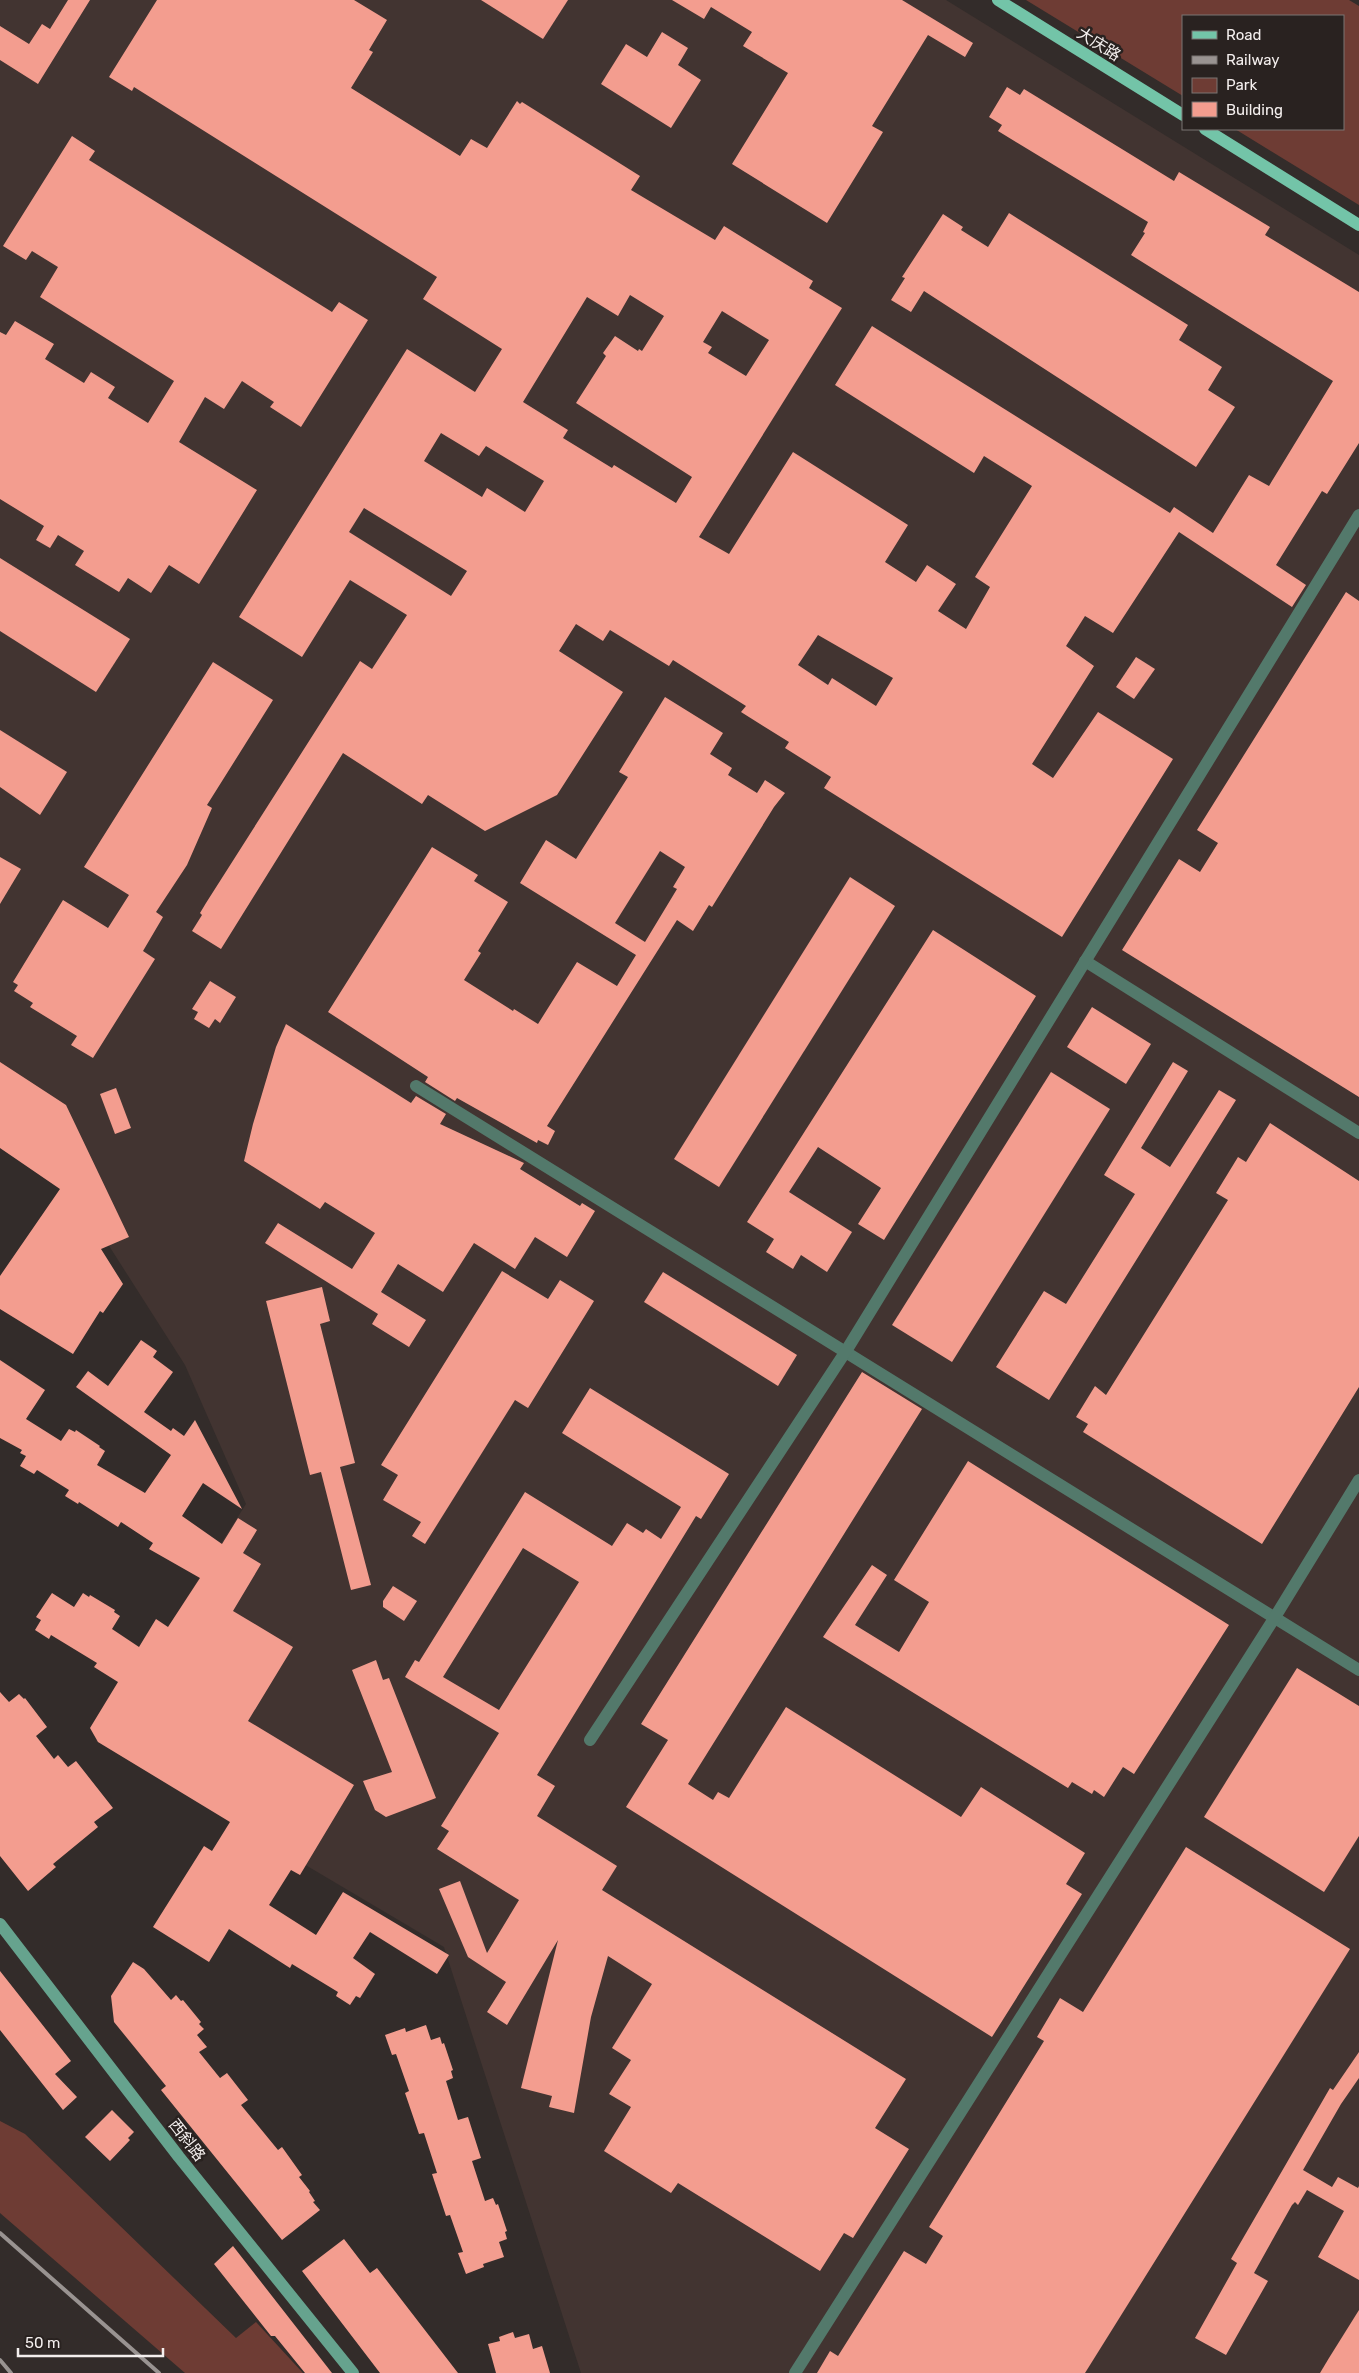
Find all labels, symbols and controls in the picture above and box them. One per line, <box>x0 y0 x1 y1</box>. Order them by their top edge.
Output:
legend <box>1182 15 1344 130</box>
street label: 大庆路 <box>1074 23 1124 65</box>
text: Road <box>1226 26 1262 44</box>
text: Railway <box>1226 51 1280 69</box>
text: Park <box>1226 76 1257 94</box>
text: Building <box>1226 101 1283 119</box>
street label: 西斜路 <box>165 2115 209 2165</box>
scale bar <box>18 2326 162 2358</box>
text: 50 m <box>25 2334 60 2352</box>

